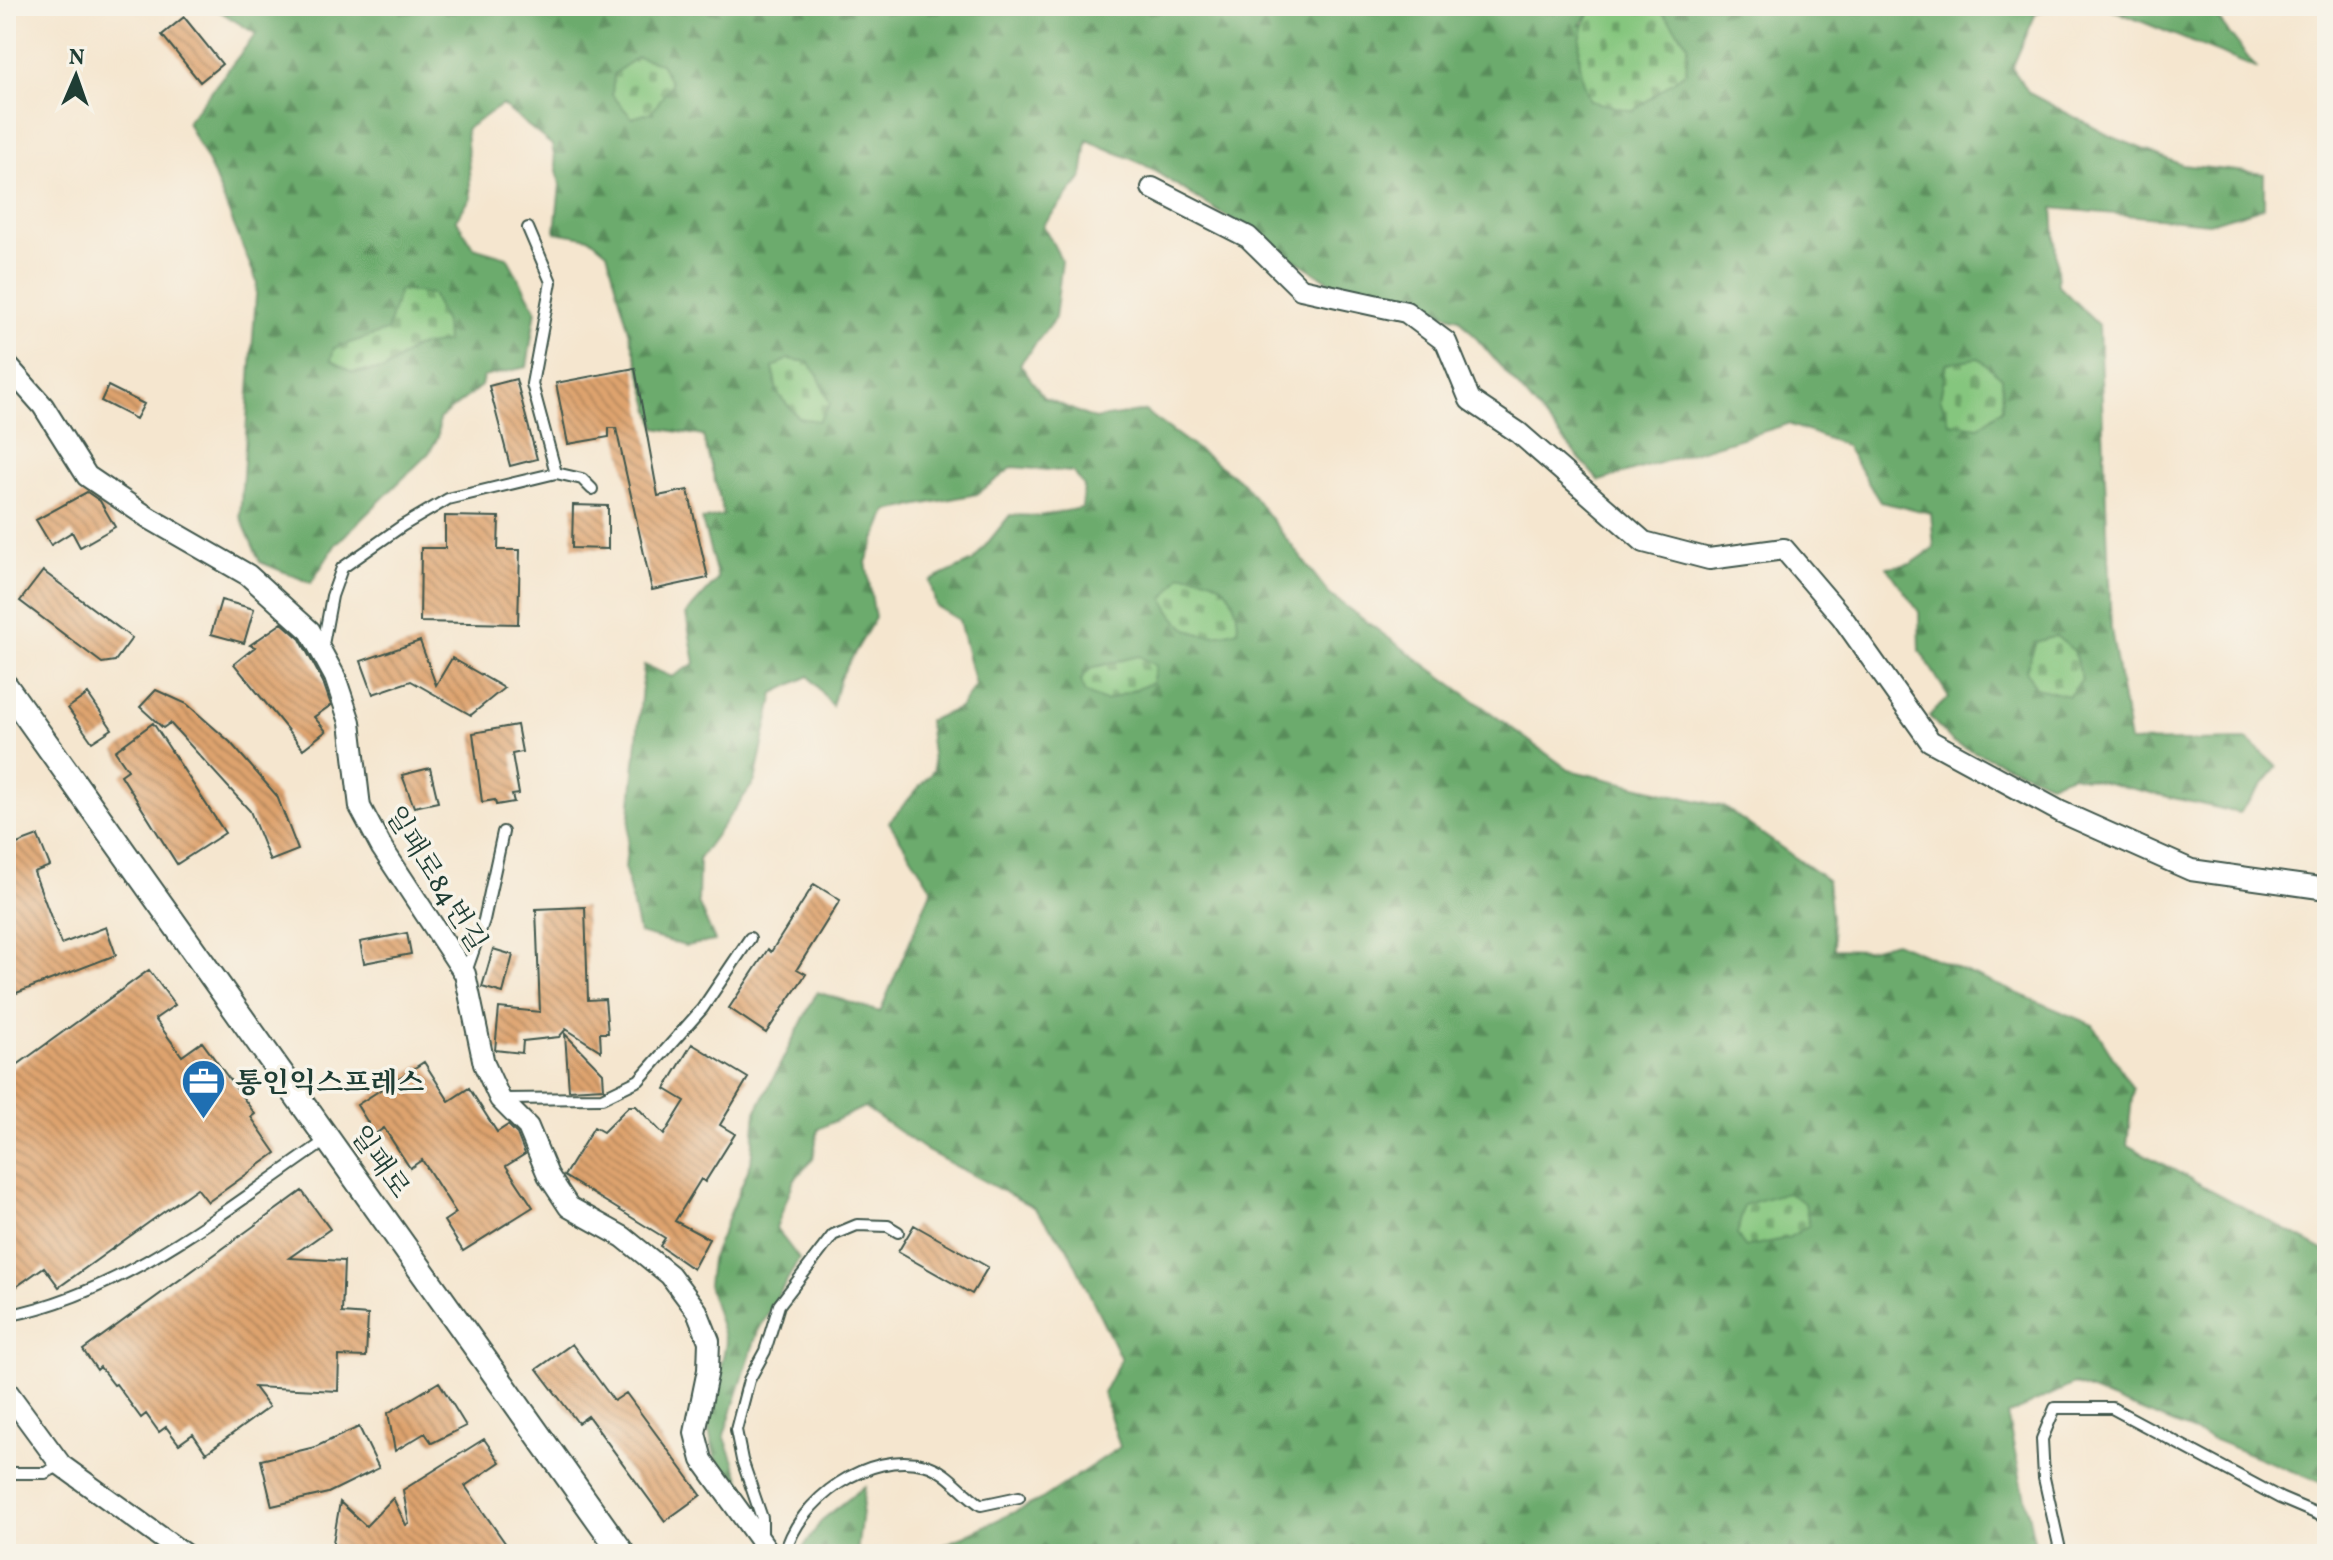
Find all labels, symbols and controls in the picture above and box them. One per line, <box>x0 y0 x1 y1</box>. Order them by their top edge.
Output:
north arrow <box>36 36 116 116</box>
text: N <box>68 43 85 74</box>
street label: 일패로84번길 <box>375 799 495 960</box>
office icon: 통인익스프레스 <box>180 1058 228 1121</box>
place label: 통인익스프레스 <box>235 1065 424 1104</box>
street label: 일패로 <box>340 1118 418 1207</box>

